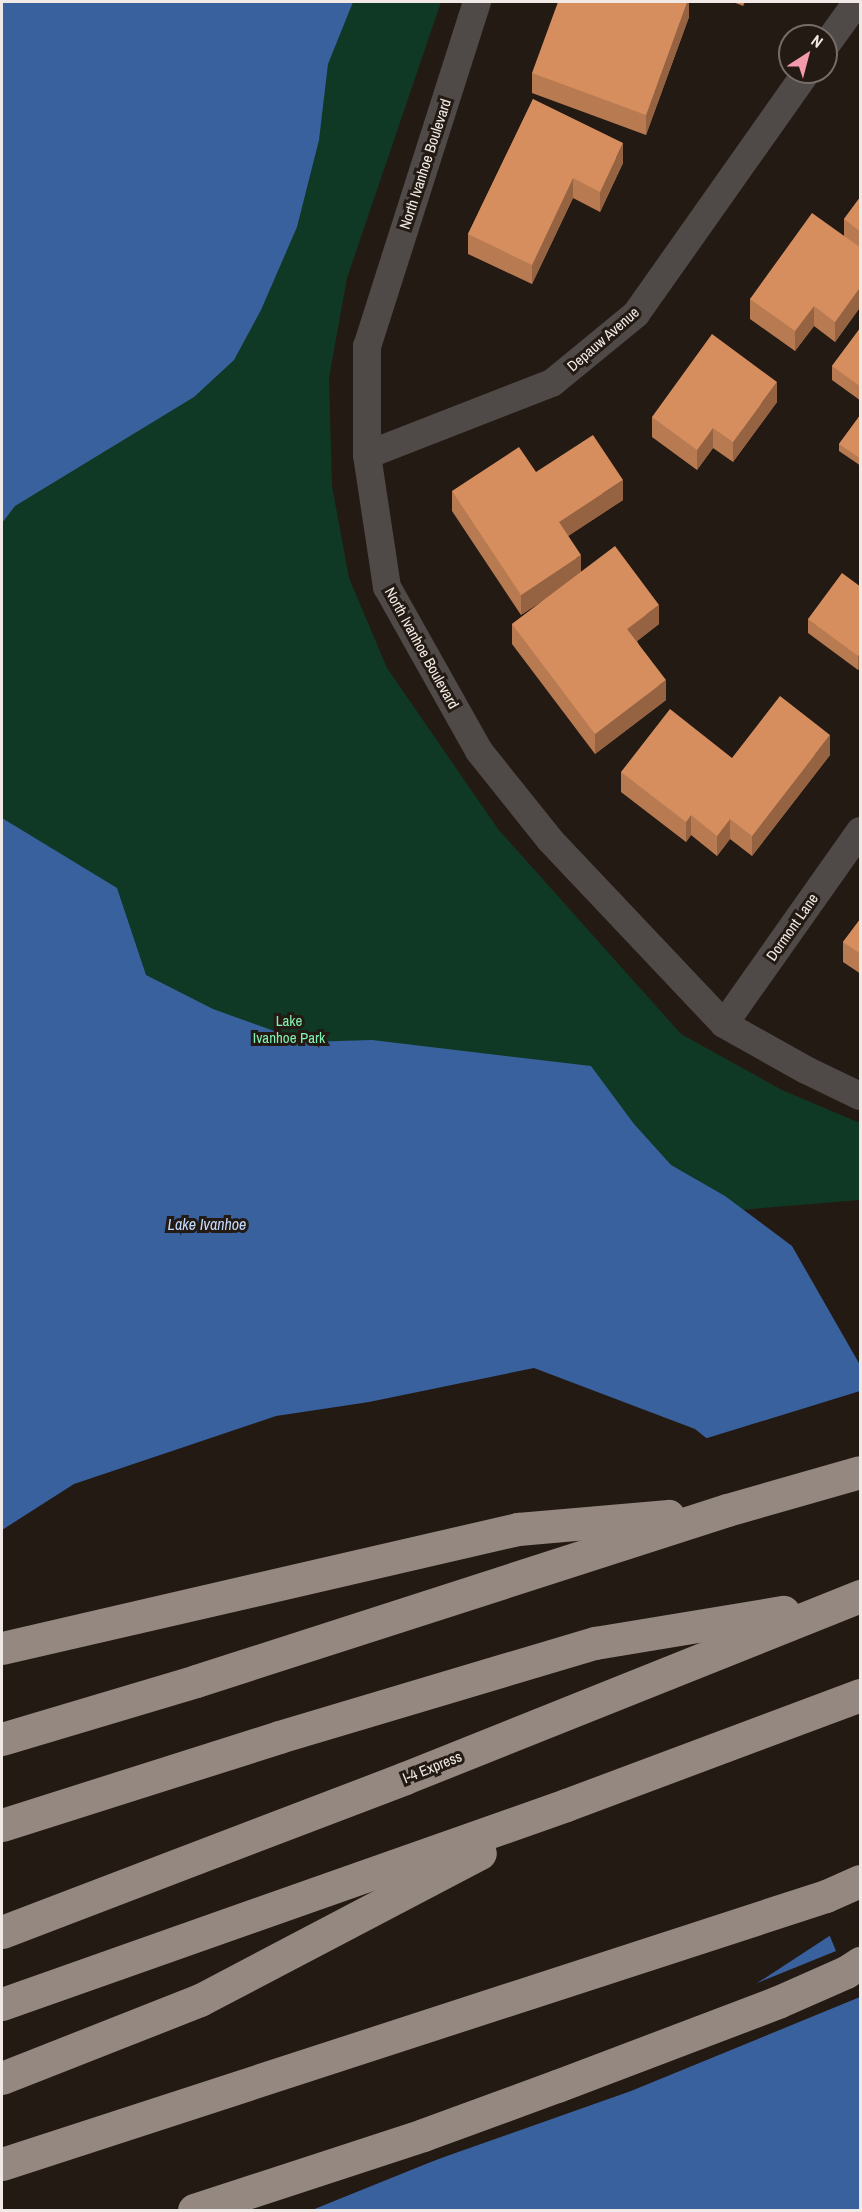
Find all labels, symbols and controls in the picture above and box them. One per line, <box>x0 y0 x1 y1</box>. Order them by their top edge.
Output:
north arrow <box>778 24 838 84</box>
text: N <box>807 29 828 53</box>
street label: North Ivanhoe Boulevard <box>395 97 455 231</box>
street label: Depauw Avenue <box>563 303 643 375</box>
street label: North Ivanhoe Boulevard <box>381 584 463 712</box>
street label: Dormont Lane <box>762 890 822 964</box>
park label: Lake Ivanhoe Park <box>253 1011 325 1046</box>
water label: Lake Ivanhoe <box>168 1214 246 1234</box>
street label: I-4 Express <box>400 1747 464 1787</box>

